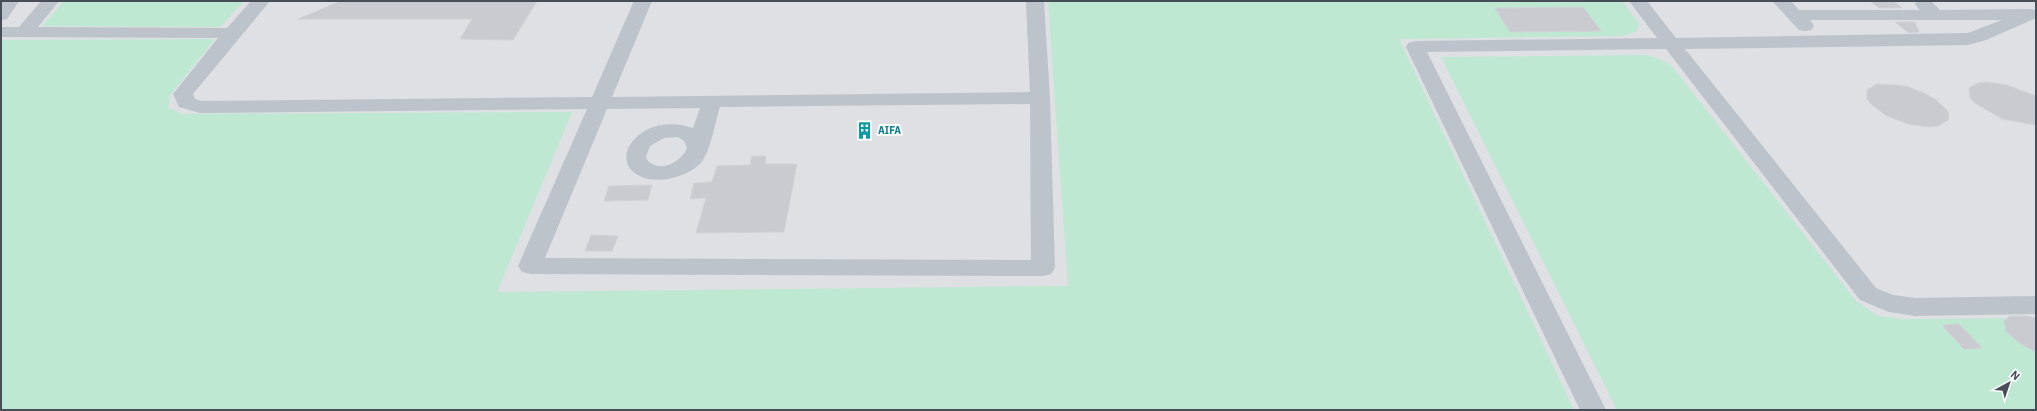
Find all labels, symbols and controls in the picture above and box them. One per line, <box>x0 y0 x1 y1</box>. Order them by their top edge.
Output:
building icon: AIFA <box>855 120 875 140</box>
place label: AIFA <box>878 124 901 137</box>
north arrow <box>1989 363 2029 403</box>
text: N <box>2008 367 2023 383</box>

